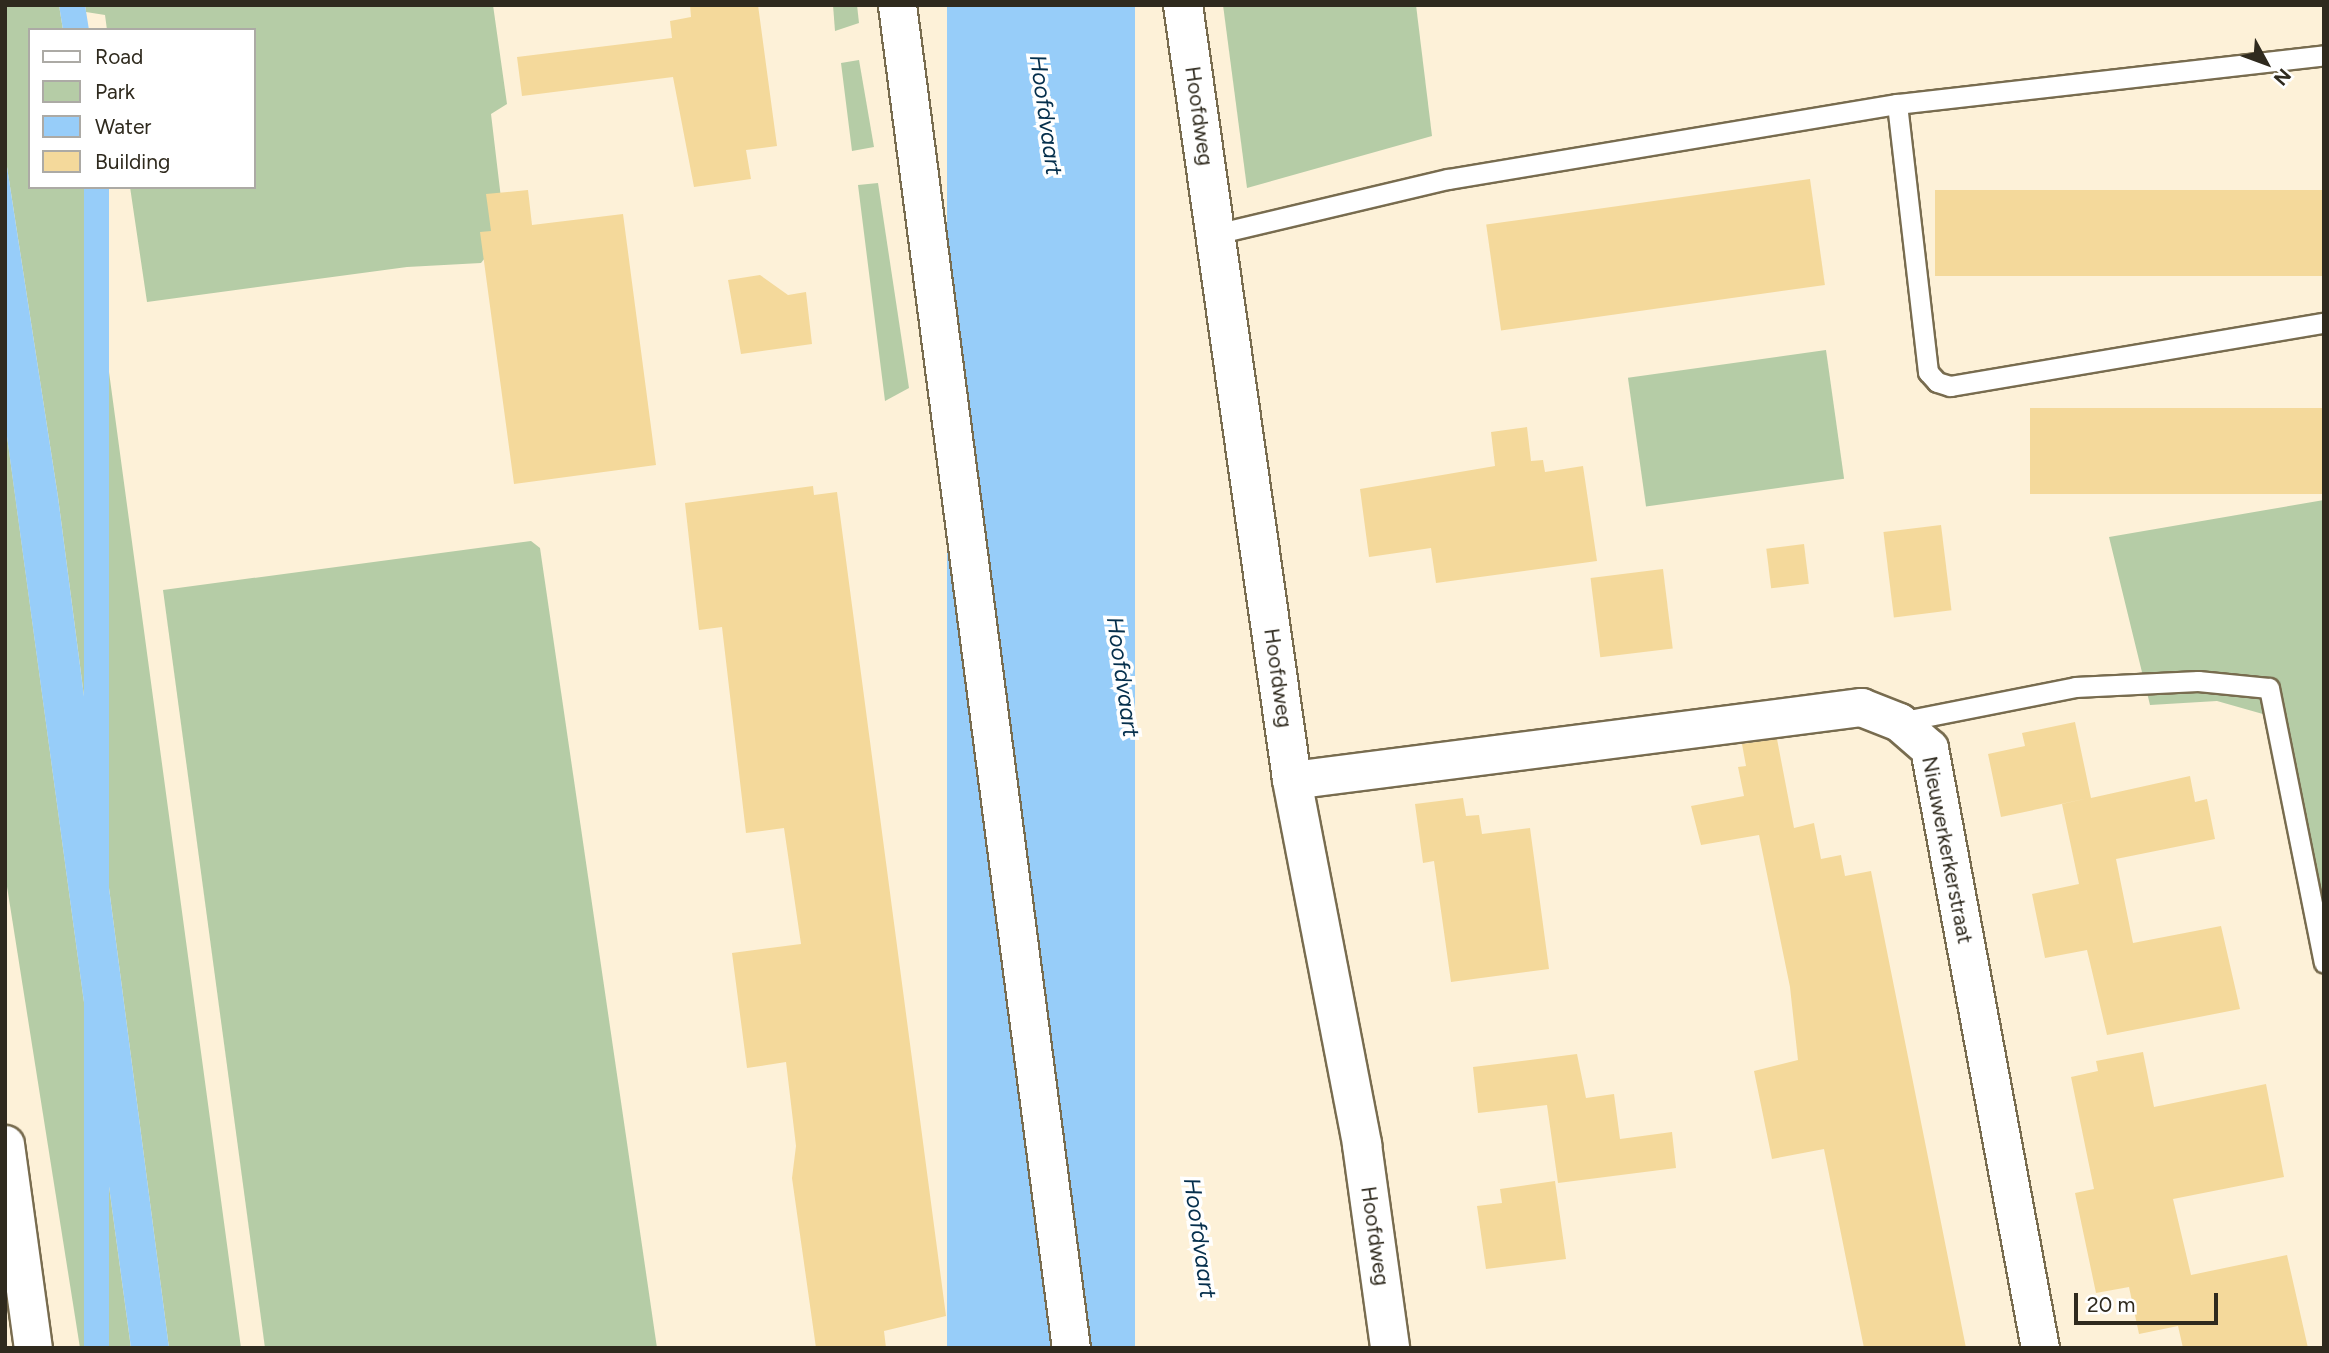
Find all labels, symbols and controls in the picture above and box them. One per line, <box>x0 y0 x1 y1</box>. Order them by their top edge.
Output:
legend <box>28 28 256 189</box>
north arrow <box>2231 28 2301 98</box>
text: Road <box>95 44 143 69</box>
water label: Hoofdvaart <box>1024 53 1068 177</box>
text: N <box>2269 64 2296 90</box>
street label: Hoofdweg <box>1180 65 1218 167</box>
text: Park <box>95 79 135 104</box>
text: Water <box>95 114 151 139</box>
text: Building <box>95 149 170 174</box>
water label: Hoofdvaart <box>1101 615 1145 739</box>
street label: Hoofdweg <box>1259 627 1297 729</box>
street label: Nieuwerkerkerstraat <box>1916 754 1978 946</box>
water label: Hoofdvaart <box>1178 1176 1222 1300</box>
street label: Hoofdweg <box>1356 1185 1394 1287</box>
scale bar <box>2077 1280 2220 1324</box>
text: 20 m <box>2087 1292 2135 1317</box>

